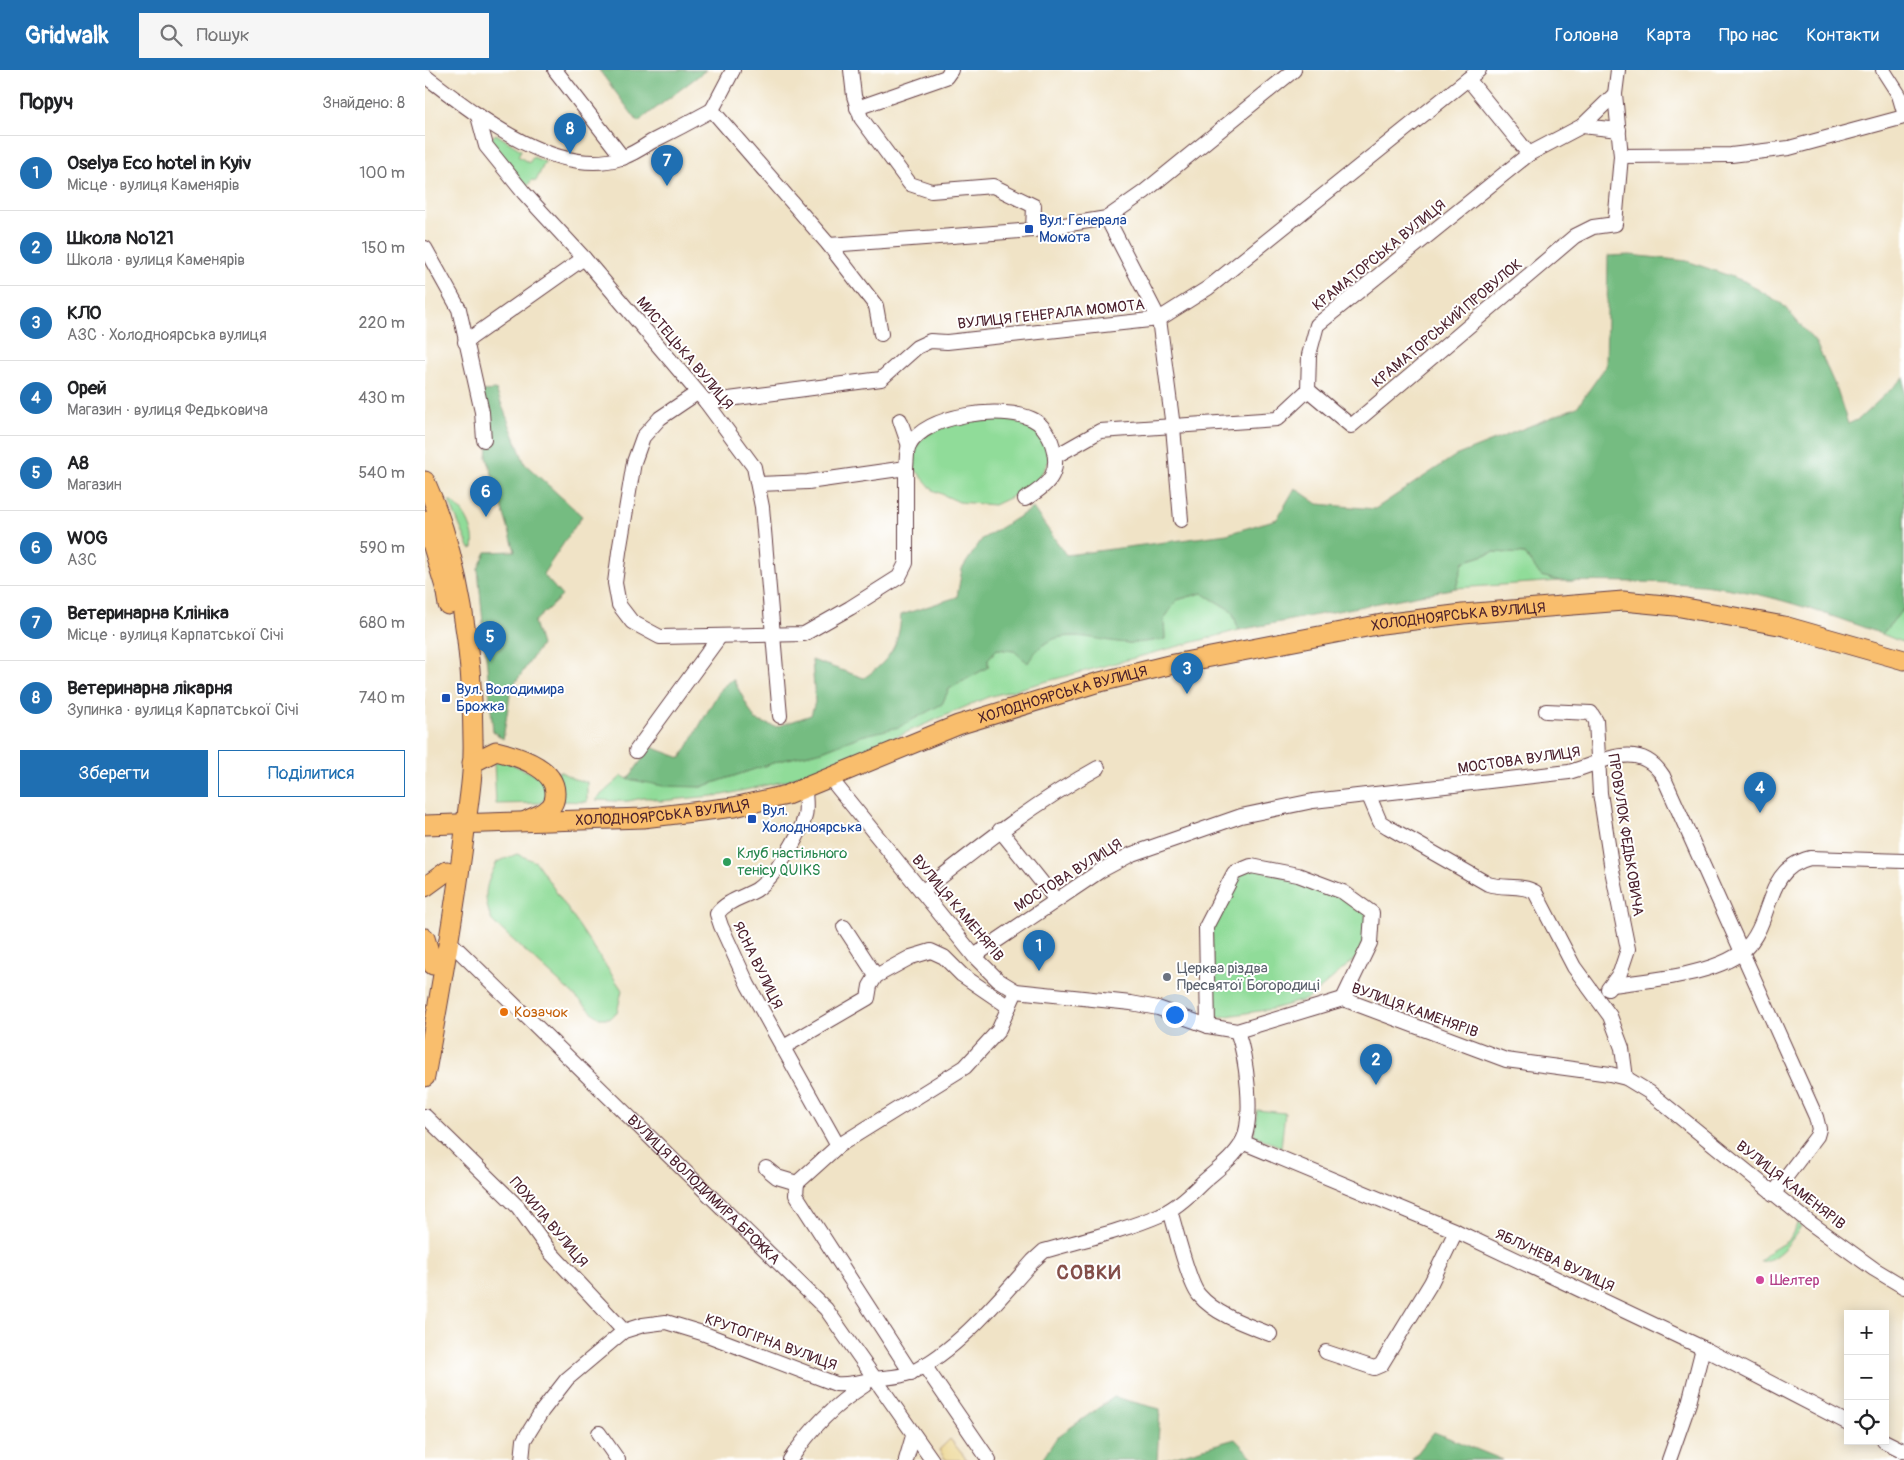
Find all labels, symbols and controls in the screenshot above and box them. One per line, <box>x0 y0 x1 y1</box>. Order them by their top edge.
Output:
search box <box>139 13 489 58</box>
text: Gridwalk <box>25 21 109 50</box>
icon: search <box>157 21 185 49</box>
text: Пошук <box>197 23 250 47</box>
text: Головна <box>1555 24 1618 47</box>
text: Карта <box>1646 24 1691 47</box>
text: Про нас <box>1719 24 1778 47</box>
text: Контакти <box>1806 24 1879 47</box>
text: Поруч <box>20 89 73 116</box>
text: Знайдено: 8 <box>322 93 405 113</box>
pin: 8 <box>554 113 586 154</box>
pin: 7 <box>651 145 683 186</box>
text: Oselya Eco hotel in Kyiv <box>67 151 251 175</box>
text: 1 <box>33 163 39 183</box>
text: 100 m <box>359 163 405 183</box>
text: Місце · вулиця Каменярів <box>67 175 240 195</box>
street label: КРАМАТОРСЬКА ВУЛИЦЯ <box>1309 196 1450 315</box>
place label: Вул. Генерала Момота <box>1039 211 1127 247</box>
marker: Вул. Генерала Момота <box>1023 223 1035 235</box>
text: Школа №121 <box>67 226 174 250</box>
text: 2 <box>32 238 40 258</box>
text: 150 m <box>361 238 405 258</box>
text: Школа · вулиця Каменярів <box>67 250 245 270</box>
street label: КРАМАТОРСЬКИЙ ПРОВУЛОК <box>1368 255 1526 392</box>
street label: МИСТЕЦЬКА ВУЛИЦЯ <box>632 293 737 414</box>
street label: ВУЛИЦЯ ГЕНЕРАЛА МОМОТА <box>956 295 1146 334</box>
text: КЛО <box>67 301 101 325</box>
text: 3 <box>32 313 40 333</box>
text: 220 m <box>359 313 405 333</box>
text: АЗС · Холодноярська вулиця <box>67 325 267 345</box>
text: Орей <box>67 376 107 400</box>
text: 4 <box>31 388 41 408</box>
text: 430 m <box>358 388 405 408</box>
text: Магазин · вулиця Федьковича <box>67 400 268 420</box>
text: А8 <box>67 451 89 475</box>
text: 5 <box>32 463 40 483</box>
text: 540 m <box>358 463 405 483</box>
text: Магазин <box>67 475 122 495</box>
pin: 6 <box>470 476 502 517</box>
text: WOG <box>67 526 108 550</box>
text: 6 <box>31 538 41 558</box>
text: 590 m <box>359 538 405 558</box>
text: АЗС <box>67 550 97 570</box>
street label: ХОЛОДНОЯРСЬКА ВУЛИЦЯ <box>1370 598 1546 636</box>
text: Ветеринарна Клініка <box>67 601 229 625</box>
text: 7 <box>32 613 40 633</box>
text: 680 m <box>359 613 405 633</box>
pin: 5 <box>474 621 506 662</box>
text: Місце · вулиця Карпатської Січі <box>67 625 283 645</box>
pin: 3 <box>1171 653 1203 694</box>
street label: ХОЛОДНОЯРСЬКА ВУЛИЦЯ <box>976 662 1149 728</box>
text: Ветеринарна лікарня <box>67 676 233 700</box>
place label: Вул. Володимира Брожка <box>456 680 564 716</box>
text: 8 <box>32 688 40 708</box>
text: 740 m <box>359 688 405 708</box>
marker: Вул. Володимира Брожка <box>440 692 452 704</box>
text: Зупинка · вулиця Карпатської Січі <box>67 700 298 720</box>
street label: МОСТОВА ВУЛИЦЯ <box>1456 742 1582 779</box>
button: Зберегти <box>20 750 208 797</box>
button: Поділитися <box>218 750 405 797</box>
street label: ПРОВУЛОК ФЕДЬКОВИЧА <box>1603 753 1648 918</box>
pin: 4 <box>1744 772 1776 813</box>
street label: ХОЛОДНОЯРСЬКА ВУЛИЦЯ <box>575 795 752 830</box>
place label: Вул. Холодноярська <box>762 801 862 837</box>
marker: Вул. Холодноярська <box>746 813 758 825</box>
street label: МОСТОВА ВУЛИЦЯ <box>1011 835 1126 916</box>
place label: Клуб настільного тенісу QUIKS <box>737 844 847 880</box>
street label: ВУЛИЦЯ КАМЕНЯРІВ <box>907 851 1008 966</box>
marker: Клуб настільного тенісу QUIKS <box>721 856 733 868</box>
street label: ЯСНА ВУЛИЦЯ <box>728 918 787 1012</box>
pin: 1 <box>1023 930 1055 971</box>
place label: Церква різдва Пресвятої Богородиці <box>1177 959 1320 995</box>
marker: Церква різдва Пресвятої Богородиці <box>1161 971 1173 983</box>
street label: ВУЛИЦЯ КАМЕНЯРІВ <box>1349 979 1481 1042</box>
your location <box>1162 1002 1188 1028</box>
place label: Козачок <box>514 1003 569 1022</box>
marker: Козачок <box>498 1006 510 1018</box>
pin: 2 <box>1360 1044 1392 1085</box>
street label: ВУЛИЦЯ ВОЛОДИМИРА БРОЖКА <box>623 1111 784 1269</box>
street label: ВУЛИЦЯ КАМЕНЯРІВ <box>1732 1137 1849 1234</box>
street label: ПОХИЛА ВУЛИЦЯ <box>505 1173 592 1271</box>
street label: ЯБЛУНЕВА ВУЛИЦЯ <box>1492 1225 1617 1296</box>
district label: СОВКИ <box>1057 1260 1121 1285</box>
place label: Шелтер <box>1770 1271 1820 1290</box>
marker: Шелтер <box>1754 1274 1766 1286</box>
street label: КРУТОГІРНА ВУЛИЦЯ <box>702 1310 839 1375</box>
map controls <box>1844 1310 1889 1445</box>
button: + <box>1844 1310 1889 1355</box>
button: − <box>1844 1355 1889 1400</box>
button: locate <box>1844 1400 1889 1445</box>

